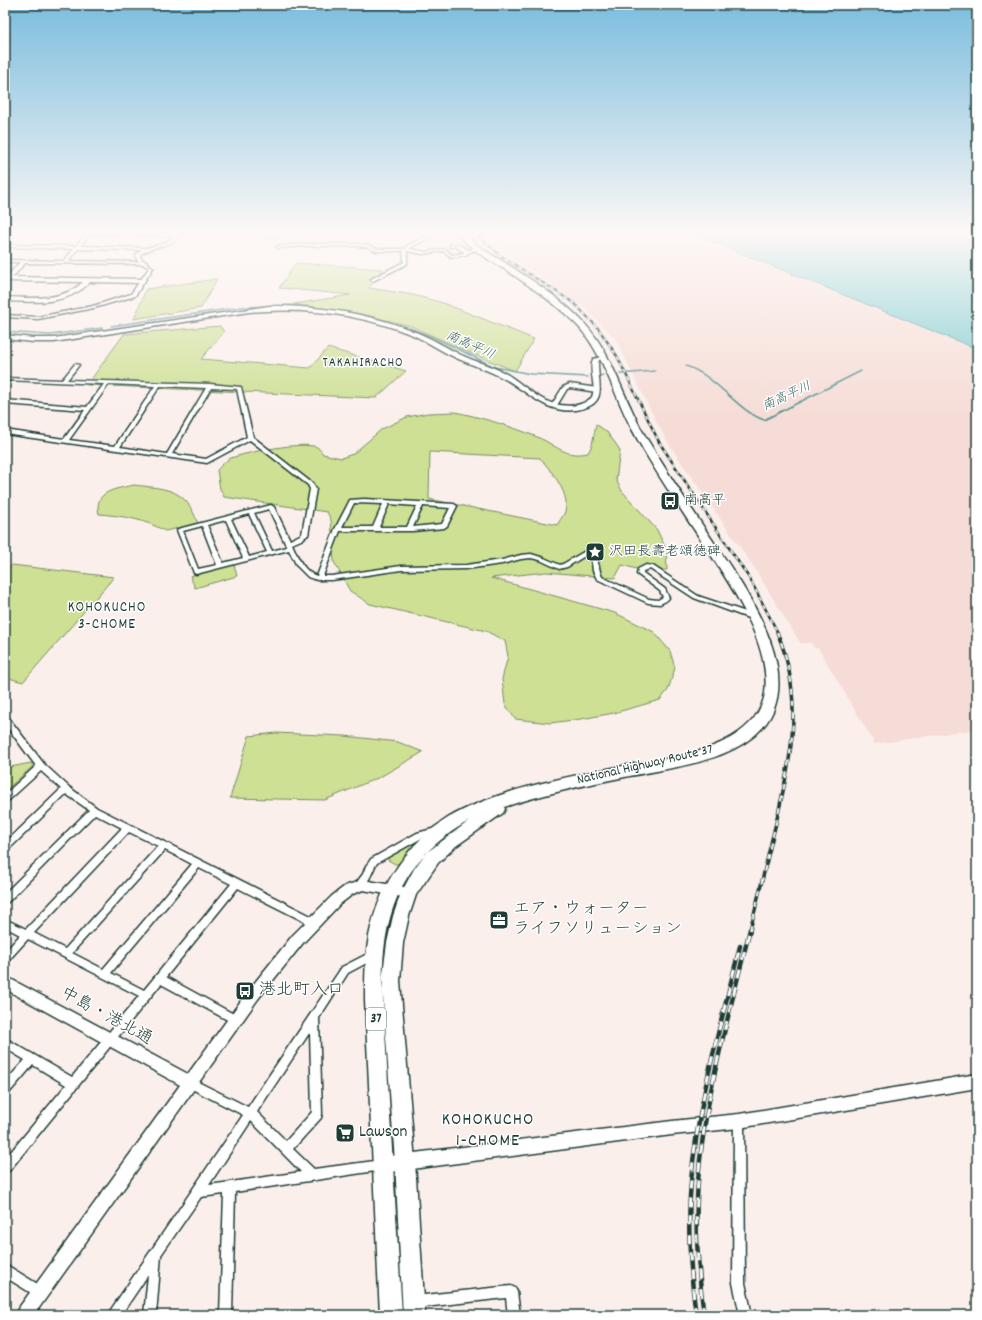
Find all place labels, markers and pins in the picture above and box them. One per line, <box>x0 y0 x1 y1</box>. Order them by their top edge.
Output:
bus stop icon: 南高平 <box>659 490 681 512</box>
place label: 南高平 <box>684 491 726 511</box>
place icon: 沢田長壽老頌徳碑 <box>584 541 606 563</box>
place label: 沢田長壽老頌徳碑 <box>609 542 721 562</box>
place label: エア・ウォーター ライフソリューション <box>513 898 682 942</box>
office icon: エア・ウォーター ライフソリューション <box>488 909 510 931</box>
place label: 港北町入口 <box>259 979 344 1003</box>
bus stop icon: 港北町入口 <box>234 980 256 1002</box>
place label: Lawson <box>359 1121 408 1145</box>
supermarket icon: Lawson <box>334 1122 356 1144</box>

